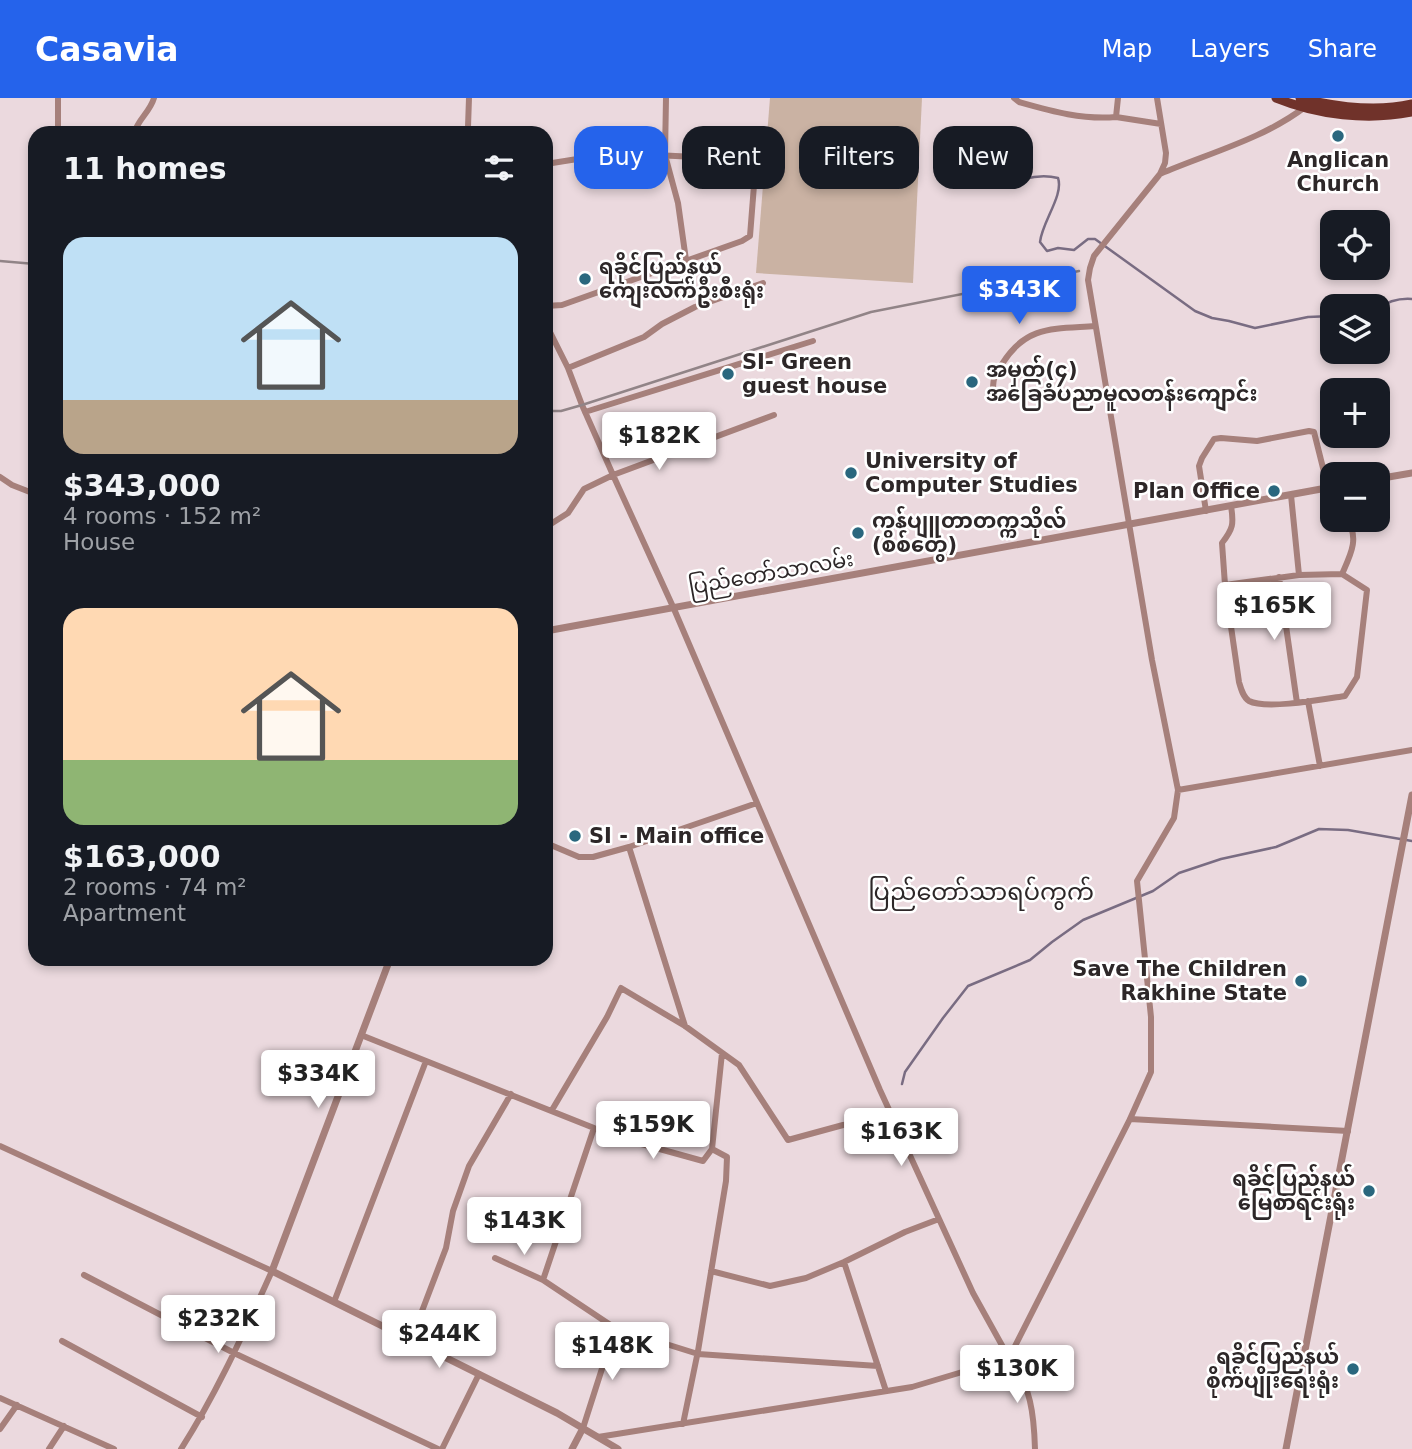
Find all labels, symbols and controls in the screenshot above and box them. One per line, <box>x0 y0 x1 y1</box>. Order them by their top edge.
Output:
text: Casavia <box>35 30 179 69</box>
text: Map <box>1102 35 1152 63</box>
text: Layers <box>1190 35 1270 63</box>
text: Share <box>1308 35 1377 63</box>
chip: Buy <box>574 126 668 189</box>
chip: Rent <box>682 126 785 189</box>
chip: Filters <box>799 126 919 189</box>
chip: New <box>933 126 1033 189</box>
marker: Anglican Church <box>1330 128 1346 144</box>
place label: Anglican Church <box>1287 148 1389 196</box>
icon: filters <box>480 149 518 187</box>
text: 11 homes <box>63 151 227 186</box>
map controls <box>1320 210 1390 532</box>
button: locate <box>1320 210 1390 280</box>
place label: ရခိုင်ပြည်နယ် ကျေးလက်ဦးစီးရုံး <box>599 251 764 309</box>
pin: $343K <box>970 266 1068 326</box>
marker: ရခိုင်ပြည်နယ် ကျေးလက်ဦးစီးရုံး <box>577 271 593 287</box>
text: $343K <box>978 276 1060 302</box>
icon: home <box>228 282 354 408</box>
button: layers <box>1320 294 1390 364</box>
place label: SI- Green guest house <box>742 350 887 398</box>
place label: အမှတ်(၄) အခြေခံပညာမူလတန်းကျောင်း <box>986 354 1258 412</box>
marker: SI- Green guest house <box>720 366 736 382</box>
marker: အမှတ်(၄) အခြေခံပညာမူလတန်းကျောင်း <box>964 374 980 390</box>
button: + <box>1320 378 1390 448</box>
pin: $182K <box>610 412 708 472</box>
text: $182K <box>618 422 700 448</box>
place label: University of Computer Studies <box>865 449 1078 497</box>
button: − <box>1320 462 1390 532</box>
marker: University of Computer Studies <box>843 465 859 481</box>
text: $343,000 <box>63 468 221 503</box>
place label: Plan Office <box>1133 479 1260 503</box>
marker: Plan Office <box>1266 483 1282 499</box>
text: 4 rooms · 152 m² <box>63 503 261 529</box>
place label: ကွန်ပျူတာတက္ကသိုလ် (စစ်တွေ) <box>872 505 1066 562</box>
marker: ကွန်ပျူတာတက္ကသိုလ် (စစ်တွေ) <box>850 525 866 541</box>
text: House <box>63 529 135 555</box>
street label: ပြည်တော်သာလမ်း <box>686 543 856 604</box>
pin: $165K <box>1225 582 1323 642</box>
text: $165K <box>1233 592 1315 618</box>
icon: home <box>228 653 354 779</box>
place label: SI - Main office <box>589 824 764 848</box>
marker: SI - Main office <box>567 828 583 844</box>
text: $163,000 <box>63 839 221 874</box>
text: 2 rooms · 74 m² <box>63 874 247 900</box>
district label: ပြည်တော်သာရပ်ကွက် <box>868 876 1094 911</box>
text: Apartment <box>63 900 186 926</box>
place label: Save The Children Rakhine State <box>1072 957 1287 1005</box>
marker: Save The Children Rakhine State <box>1293 973 1309 989</box>
pin: $334K <box>269 1051 367 1110</box>
text: $334K <box>277 1060 359 1086</box>
pin: $159K <box>604 1102 702 1161</box>
pin: $163K <box>852 1108 950 1168</box>
text: $159K <box>612 1111 694 1137</box>
text: $163K <box>860 1118 942 1144</box>
place label: ရခိုင်ပြည်နယ် မြေစာရင်းရုံး <box>1232 1163 1355 1220</box>
marker: ရခိုင်ပြည်နယ် မြေစာရင်းရုံး <box>1361 1183 1377 1199</box>
pin: $143K <box>475 1198 573 1257</box>
text: $143K <box>483 1207 565 1233</box>
pin: $232K <box>169 1296 267 1355</box>
text: $232K <box>177 1305 259 1331</box>
pin: $244K <box>390 1310 488 1370</box>
text: $244K <box>398 1320 480 1346</box>
pin: $148K <box>563 1322 661 1382</box>
text: $148K <box>571 1332 653 1358</box>
place label: ရခိုင်ပြည်နယ် စိုက်ပျိုးရေးရုံး <box>1206 1341 1339 1399</box>
pin: $130K <box>968 1346 1066 1405</box>
text: $130K <box>976 1355 1058 1381</box>
marker: ရခိုင်ပြည်နယ် စိုက်ပျိုးရေးရုံး <box>1345 1361 1361 1377</box>

